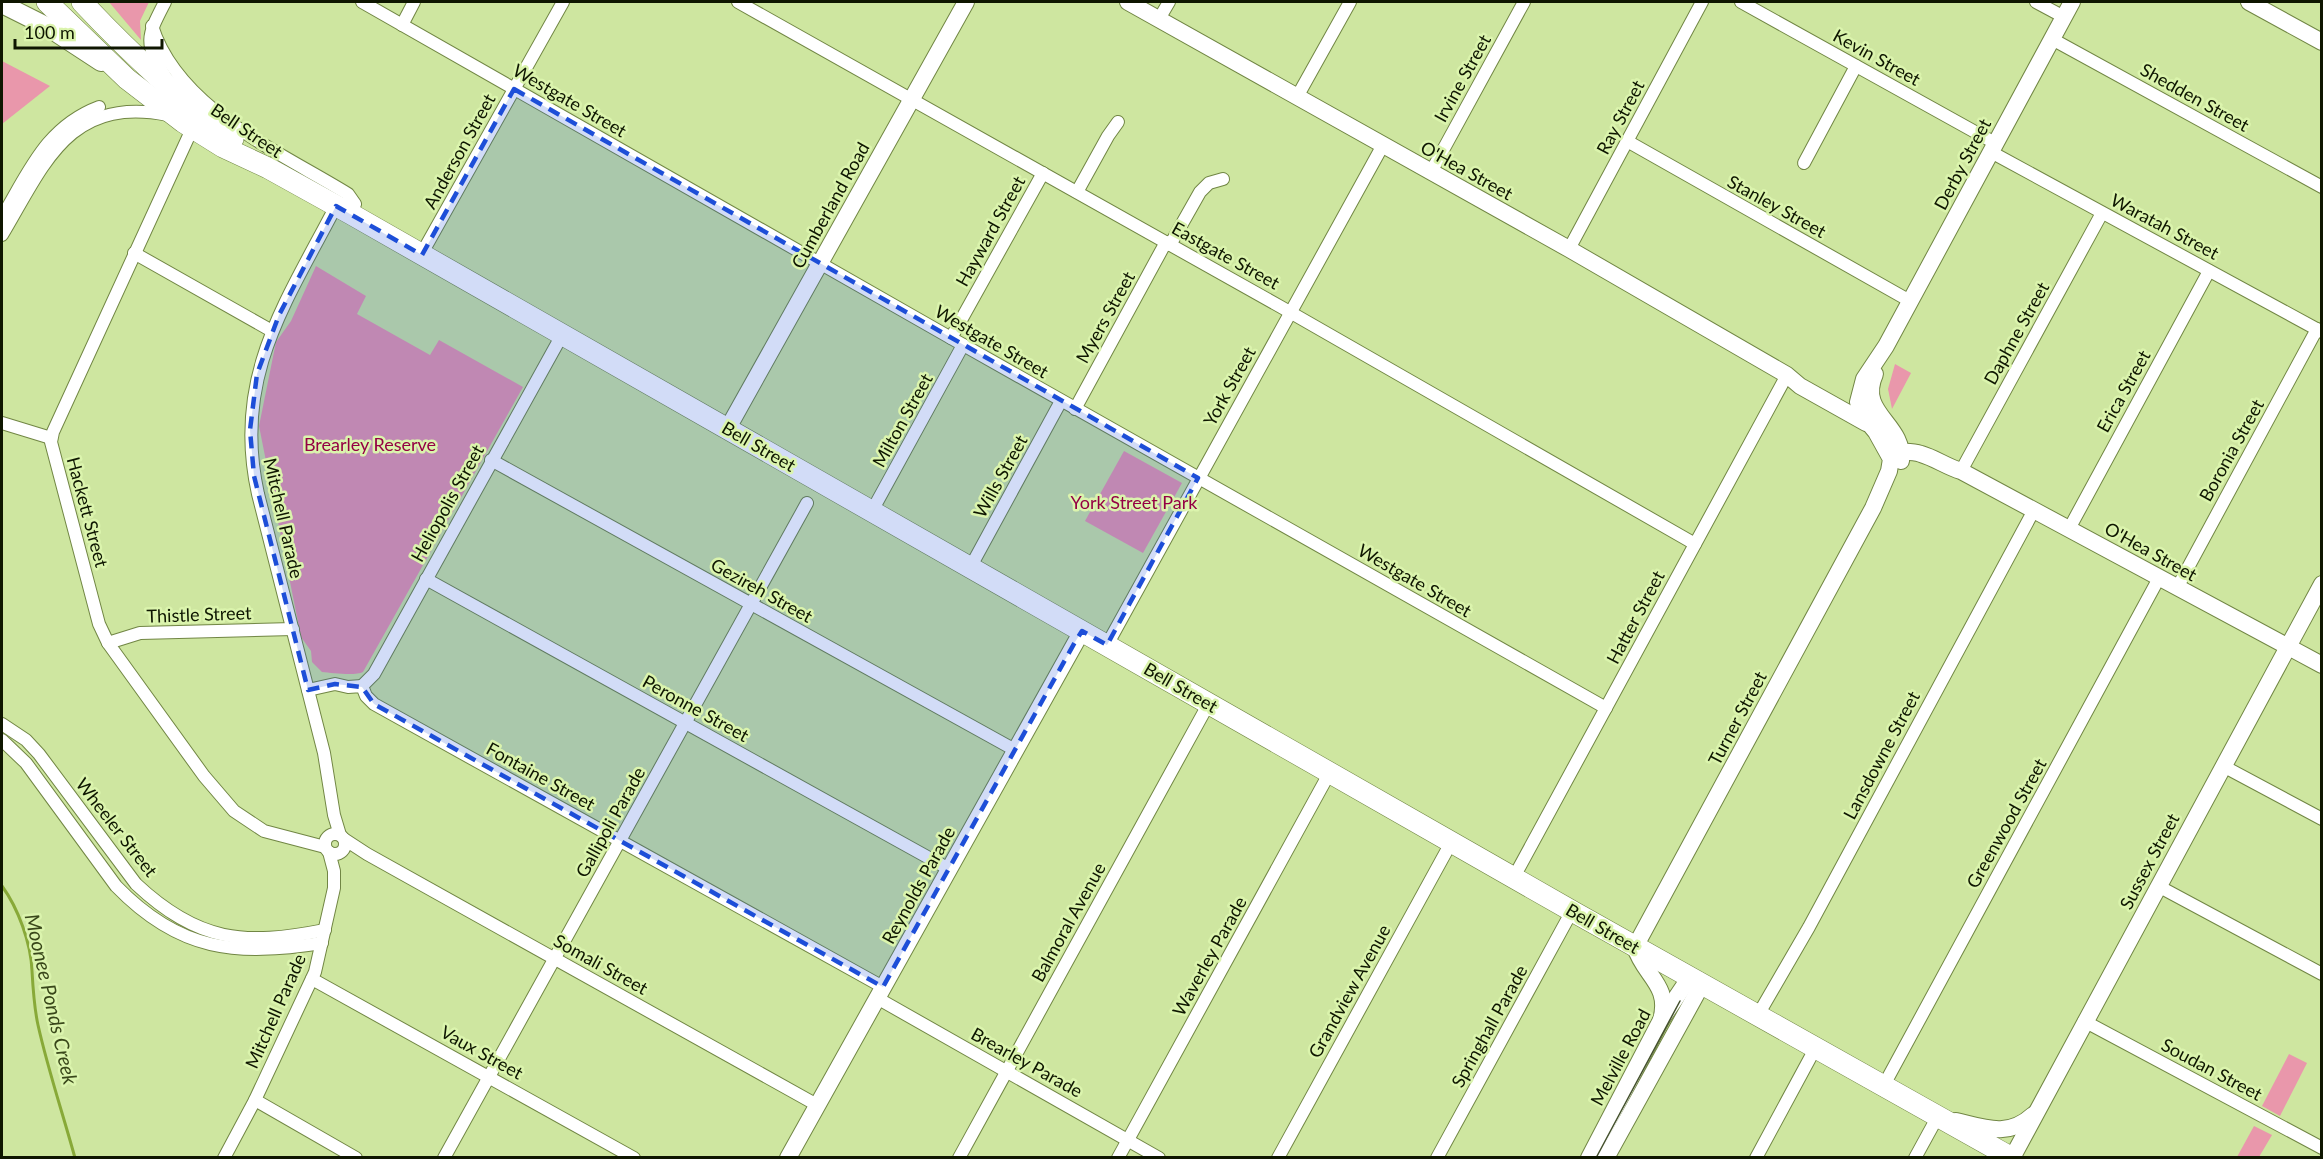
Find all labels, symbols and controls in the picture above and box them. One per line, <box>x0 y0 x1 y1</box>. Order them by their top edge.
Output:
scale bar <box>15 12 162 50</box>
text: 100 m <box>24 21 75 43</box>
street label: Kevin Street <box>1830 24 1925 90</box>
street label: Irvine Street <box>1429 30 1495 126</box>
street label: Shedden Street <box>2137 58 2254 136</box>
street label: Westgate Street <box>509 59 631 142</box>
street label: Ray Street <box>1591 76 1649 158</box>
street label: Anderson Street <box>418 89 500 212</box>
street label: Bell Street <box>207 98 287 162</box>
street label: Derby Street <box>1929 114 1996 213</box>
street label: O'Hea Street <box>1417 136 1517 205</box>
street label: Cumberland Road <box>786 138 874 272</box>
street label: Stanley Street <box>1724 170 1831 242</box>
street label: Hayward Street <box>951 172 1030 290</box>
street label: Waratah Street <box>2107 188 2223 264</box>
street label: Eastgate Street <box>1168 216 1284 294</box>
street label: Myers Street <box>1071 267 1139 367</box>
street label: Daphne Street <box>1979 277 2054 388</box>
street label: Westgate Street <box>931 300 1053 383</box>
street label: York Street <box>1198 342 1260 429</box>
street label: Erica Street <box>2091 346 2155 436</box>
street label: Milton Street <box>867 369 937 471</box>
street label: Boronia Street <box>2194 395 2268 505</box>
street label: Bell Street <box>718 416 800 476</box>
street label: Wills Street <box>968 430 1032 521</box>
park label: Brearley Reserve <box>304 433 436 455</box>
street label: Heliopolis Street <box>406 440 488 565</box>
street label: Hackett Street <box>63 454 113 570</box>
street label: Mitchell Parade <box>259 456 309 580</box>
park label: York Street Park <box>1071 491 1198 513</box>
street label: O'Hea Street <box>2101 517 2201 586</box>
street label: Westgate Street <box>1354 539 1476 622</box>
street label: Gezireh Street <box>707 553 817 627</box>
street label: Hatter Street <box>1601 566 1669 667</box>
street label: Thistle Street <box>146 601 252 627</box>
street label: Bell Street <box>1140 657 1222 717</box>
street label: Turner Street <box>1703 667 1771 769</box>
street label: Peronne Street <box>639 670 753 746</box>
street label: Lansdowne Street <box>1838 687 1924 823</box>
street label: Fontaine Street <box>483 737 600 815</box>
street label: Greenwood Street <box>1961 754 2051 892</box>
street label: Gallipoli Parade <box>571 763 649 881</box>
street label: Wheeler Street <box>72 773 163 881</box>
street label: Sussex Street <box>2115 809 2184 913</box>
street label: Reynolds Parade <box>877 823 959 947</box>
street label: Balmoral Avenue <box>1026 859 1110 985</box>
street label: Waverley Parade <box>1167 893 1251 1019</box>
street label: Bell Street <box>1562 898 1644 958</box>
water label: Moonee Ponds Creek <box>21 911 83 1087</box>
street label: Grandview Avenue <box>1303 921 1395 1061</box>
street label: Somali Street <box>550 929 652 999</box>
street label: Mitchell Parade <box>240 950 310 1072</box>
street label: Springhall Parade <box>1446 961 1532 1091</box>
street label: Melville Road <box>1585 1005 1655 1109</box>
street label: Vaux Street <box>437 1020 528 1084</box>
street label: Brearley Parade <box>967 1022 1087 1102</box>
street label: Soudan Street <box>2158 1033 2267 1105</box>

